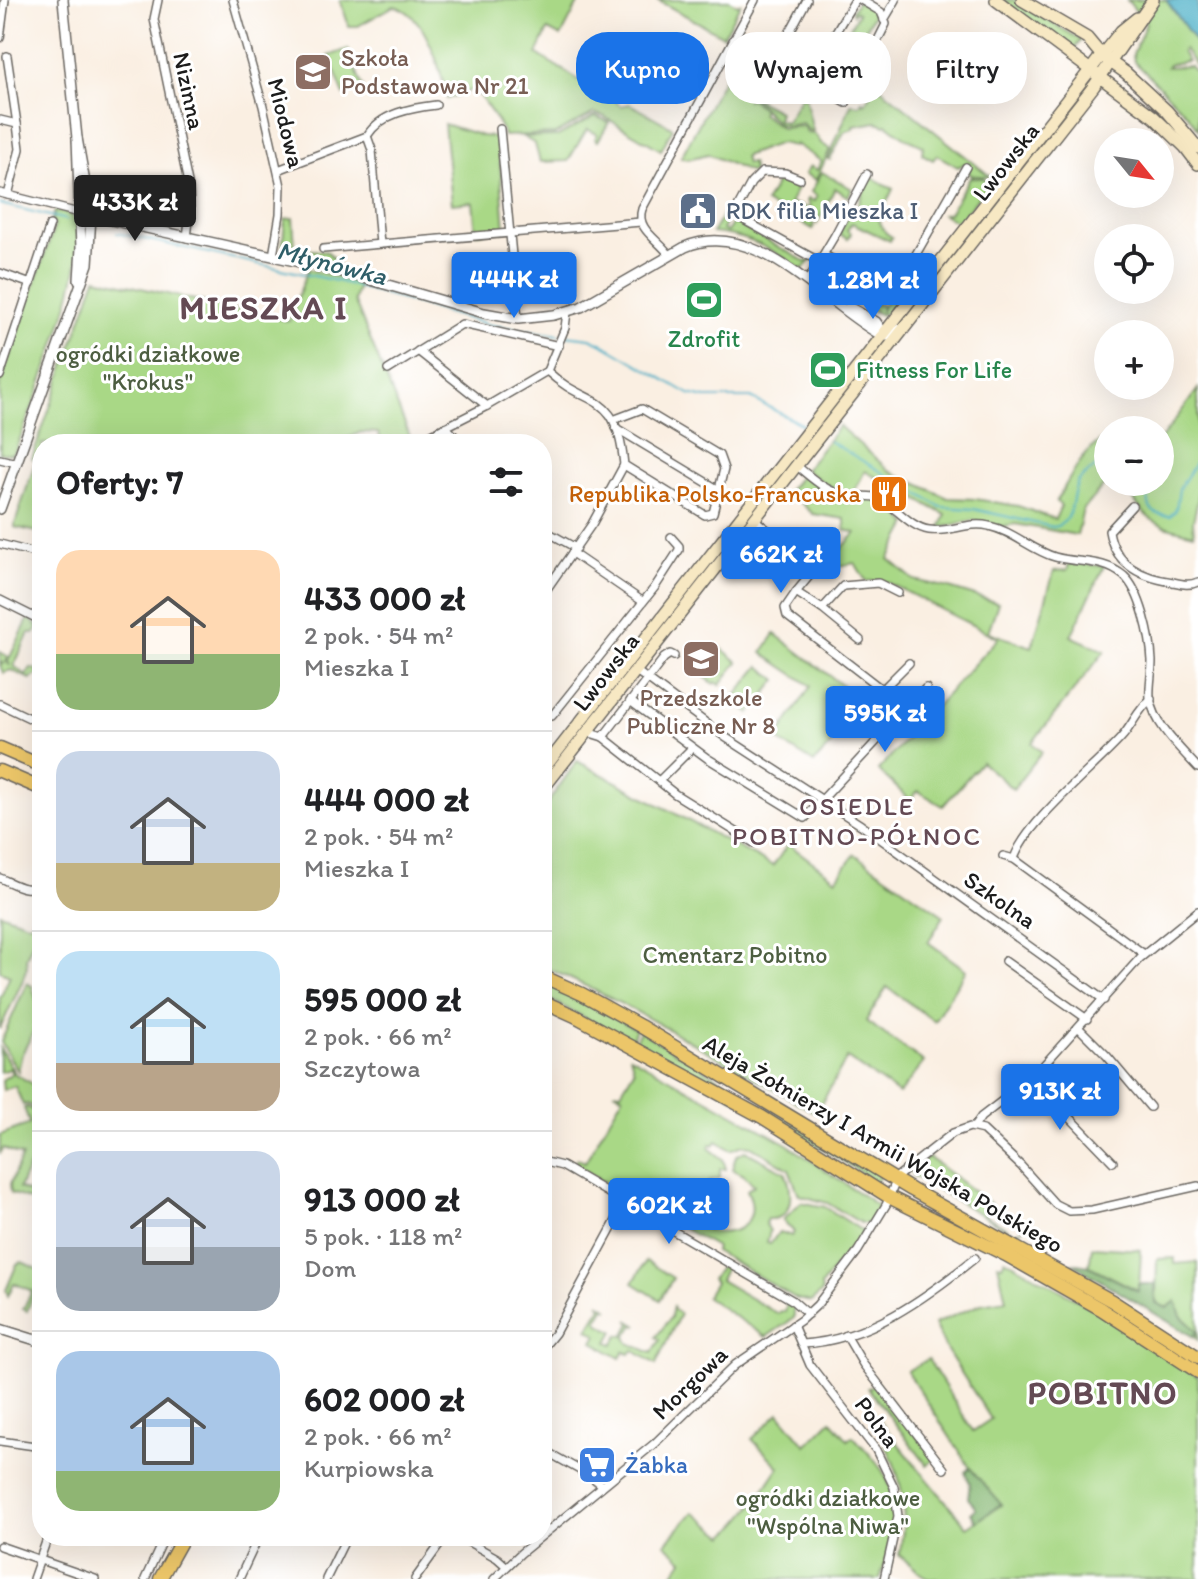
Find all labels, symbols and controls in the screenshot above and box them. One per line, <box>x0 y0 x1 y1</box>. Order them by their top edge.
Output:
chip: Kupno <box>576 32 709 104</box>
chip: Wynajem <box>725 32 891 104</box>
chip: Filtry <box>907 32 1027 104</box>
place label: Szkoła Podstawowa Nr 21 <box>341 43 529 100</box>
street label: Nizinna <box>167 49 212 133</box>
school or university icon: Szkoła Podstawowa Nr 21 <box>292 51 334 93</box>
street label: Miodowa <box>261 75 312 171</box>
street label: Lwowska <box>966 117 1045 207</box>
north arrow <box>1094 128 1174 208</box>
map controls <box>1094 128 1174 496</box>
pin: 433K zł <box>61 175 209 243</box>
text: 433K zł <box>92 185 178 217</box>
public building icon: RDK filia Mieszka I <box>677 190 719 232</box>
place label: RDK filia Mieszka I <box>726 196 918 225</box>
button: locate <box>1094 224 1174 304</box>
water label: Młynówka <box>274 234 391 292</box>
pin: 444K zł <box>440 252 588 320</box>
pin: 1.28M zł <box>790 253 956 321</box>
text: 444K zł <box>470 262 558 294</box>
text: 1.28M zł <box>827 263 919 295</box>
sports icon: Zdrofit <box>683 279 725 321</box>
district label: MIESZKA I <box>179 289 349 327</box>
button: + <box>1094 320 1174 400</box>
place label: Zdrofit <box>668 324 740 353</box>
park label: ogródki działkowe "Krokus" <box>56 339 240 396</box>
sports icon: Fitness For Life <box>807 349 849 391</box>
place label: Fitness For Life <box>856 355 1012 384</box>
button: − <box>1094 416 1174 496</box>
icon: filters <box>484 460 528 504</box>
text: Oferty: 7 <box>56 462 183 503</box>
restaurant icon: Republika Polsko-Francuska <box>868 473 910 515</box>
place label: Republika Polsko-Francuska <box>569 479 862 508</box>
pin: 662K zł <box>707 527 855 595</box>
text: 662K zł <box>739 537 823 569</box>
text: 433 000 zł <box>304 578 465 619</box>
icon: home <box>120 582 216 678</box>
text: 2 pok. · 54 m² <box>304 619 453 651</box>
street label: Lwowska <box>566 627 645 717</box>
school or university icon: Przedszkole Publiczne Nr 8 <box>680 638 722 680</box>
text: Mieszka I <box>304 651 409 683</box>
place label: Przedszkole Publiczne Nr 8 <box>627 683 775 740</box>
pin: 595K zł <box>811 686 959 754</box>
text: 595K zł <box>844 696 926 728</box>
text: 444 000 zł <box>304 779 469 820</box>
icon: home <box>120 783 216 879</box>
district label: OSIEDLE POBITNO-PÓŁNOC <box>732 790 982 852</box>
text: 2 pok. · 54 m² <box>304 820 453 852</box>
text: Mieszka I <box>304 852 409 884</box>
street label: Szkolna <box>959 864 1042 935</box>
park label: Cmentarz Pobitno <box>643 940 827 969</box>
text: 595 000 zł <box>304 979 461 1020</box>
icon: home <box>120 983 216 1079</box>
text: 2 pok. · 66 m² <box>304 1020 452 1052</box>
street label: Aleja Żołnierzy I Armii Wojska Polskiego <box>698 1028 1069 1259</box>
text: Szczytowa <box>304 1052 420 1084</box>
pin: 913K zł <box>986 1064 1134 1132</box>
text: 913K zł <box>1019 1074 1101 1106</box>
pin: 602K zł <box>595 1178 743 1246</box>
text: 913 000 zł <box>304 1179 460 1220</box>
icon: home <box>120 1183 216 1279</box>
text: 602K zł <box>626 1188 712 1220</box>
text: 5 pok. · 118 m² <box>304 1220 462 1252</box>
text: Dom <box>304 1252 356 1284</box>
street label: Morgowa <box>646 1339 734 1426</box>
district label: POBITNO <box>1028 1374 1178 1412</box>
text: 602 000 zł <box>304 1379 464 1420</box>
icon: home <box>120 1383 216 1479</box>
street label: Polna <box>849 1390 906 1453</box>
text: 2 pok. · 66 m² <box>304 1420 452 1452</box>
supermarket icon: Żabka <box>576 1444 618 1486</box>
place label: Żabka <box>625 1450 688 1479</box>
text: Kurpiowska <box>304 1452 434 1484</box>
park label: ogródki działkowe "Wspólna Niwa" <box>736 1483 920 1540</box>

